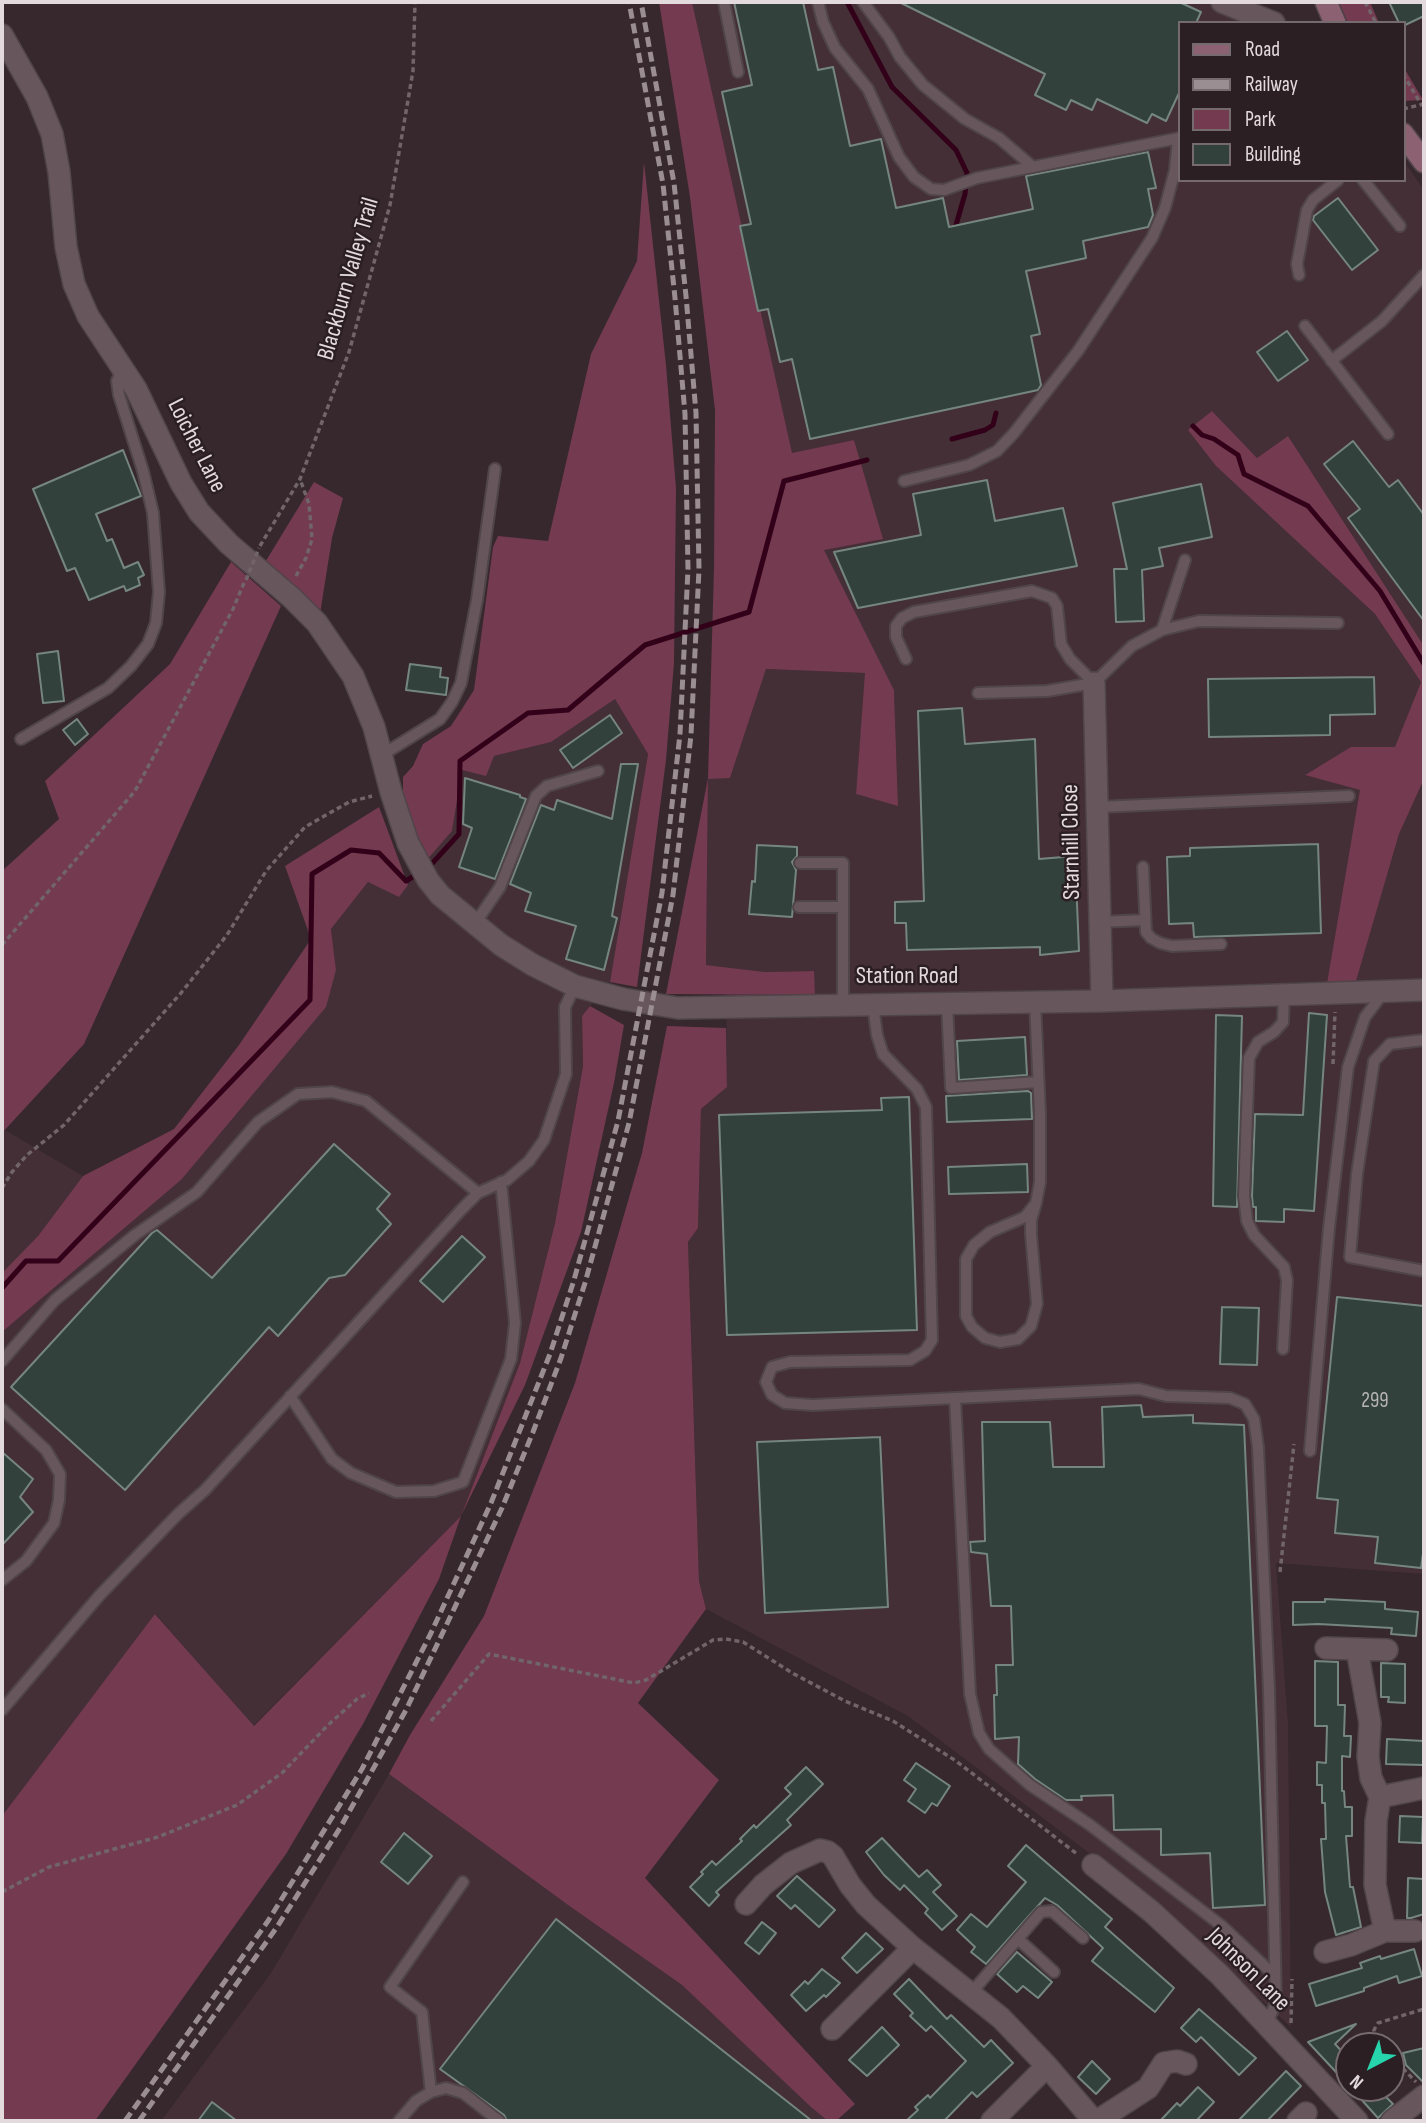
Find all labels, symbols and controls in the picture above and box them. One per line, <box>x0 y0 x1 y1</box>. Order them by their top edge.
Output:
legend <box>1178 21 1405 182</box>
text: Road <box>1245 37 1280 62</box>
text: Railway <box>1245 72 1298 97</box>
text: Park <box>1245 107 1276 132</box>
text: Building <box>1245 142 1301 167</box>
street label: Blackburn Valley Trail <box>312 195 386 363</box>
street label: Loicher Lane <box>160 394 232 498</box>
street label: Starnhill Close <box>1057 784 1087 900</box>
street label: Station Road <box>856 963 958 991</box>
house number: 299 <box>1361 1389 1389 1415</box>
street label: Johnson Lane <box>1200 1922 1296 2018</box>
north arrow <box>1335 2032 1405 2102</box>
text: N <box>1345 2070 1368 2093</box>

